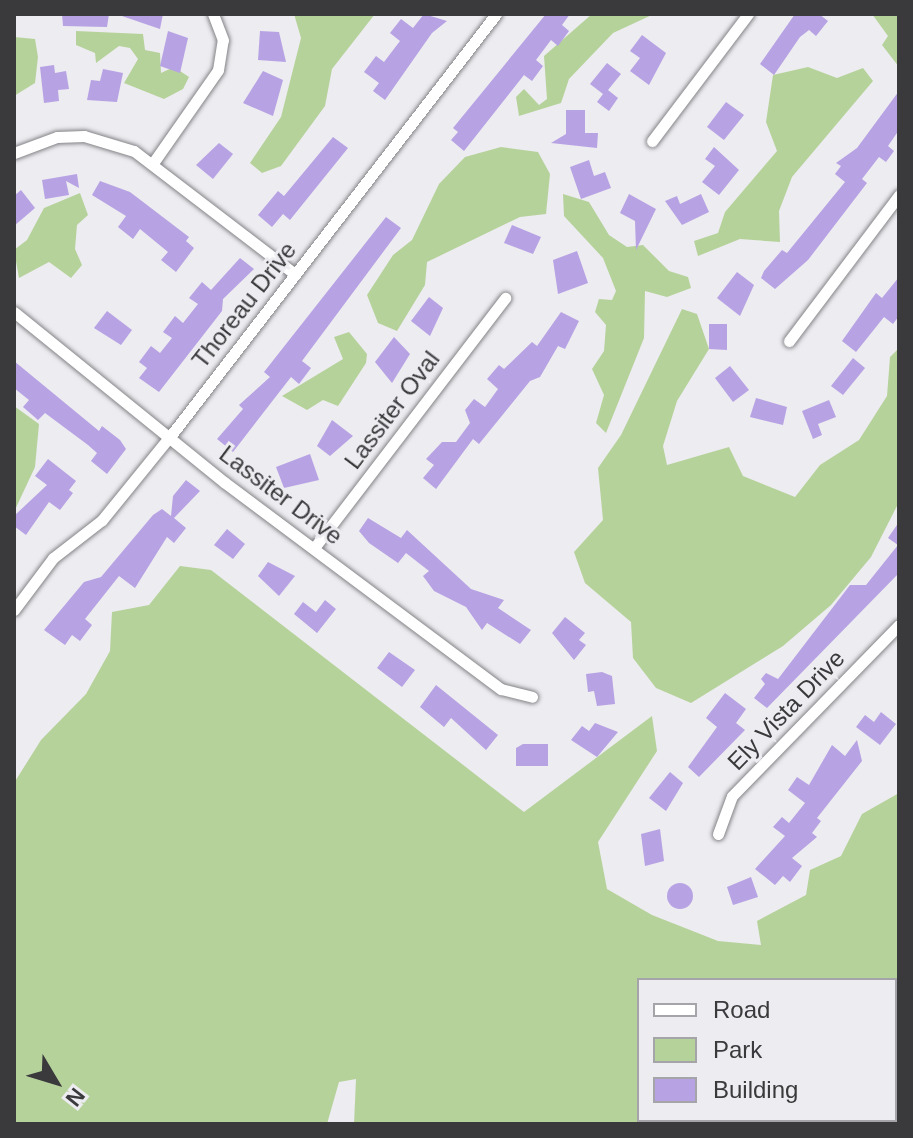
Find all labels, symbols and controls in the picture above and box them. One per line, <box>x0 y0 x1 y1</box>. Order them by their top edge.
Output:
street label: Thoreau Drive <box>186 236 302 374</box>
street label: Lassiter Oval <box>338 345 446 475</box>
street label: Lassiter Drive <box>214 439 348 551</box>
street label: Ely Vista Drive <box>722 644 850 776</box>
legend <box>637 978 897 1122</box>
text: Road <box>713 996 770 1023</box>
text: Park <box>713 1036 762 1063</box>
north arrow <box>16 1042 96 1122</box>
text: Building <box>713 1076 798 1103</box>
text: N <box>61 1083 90 1111</box>

